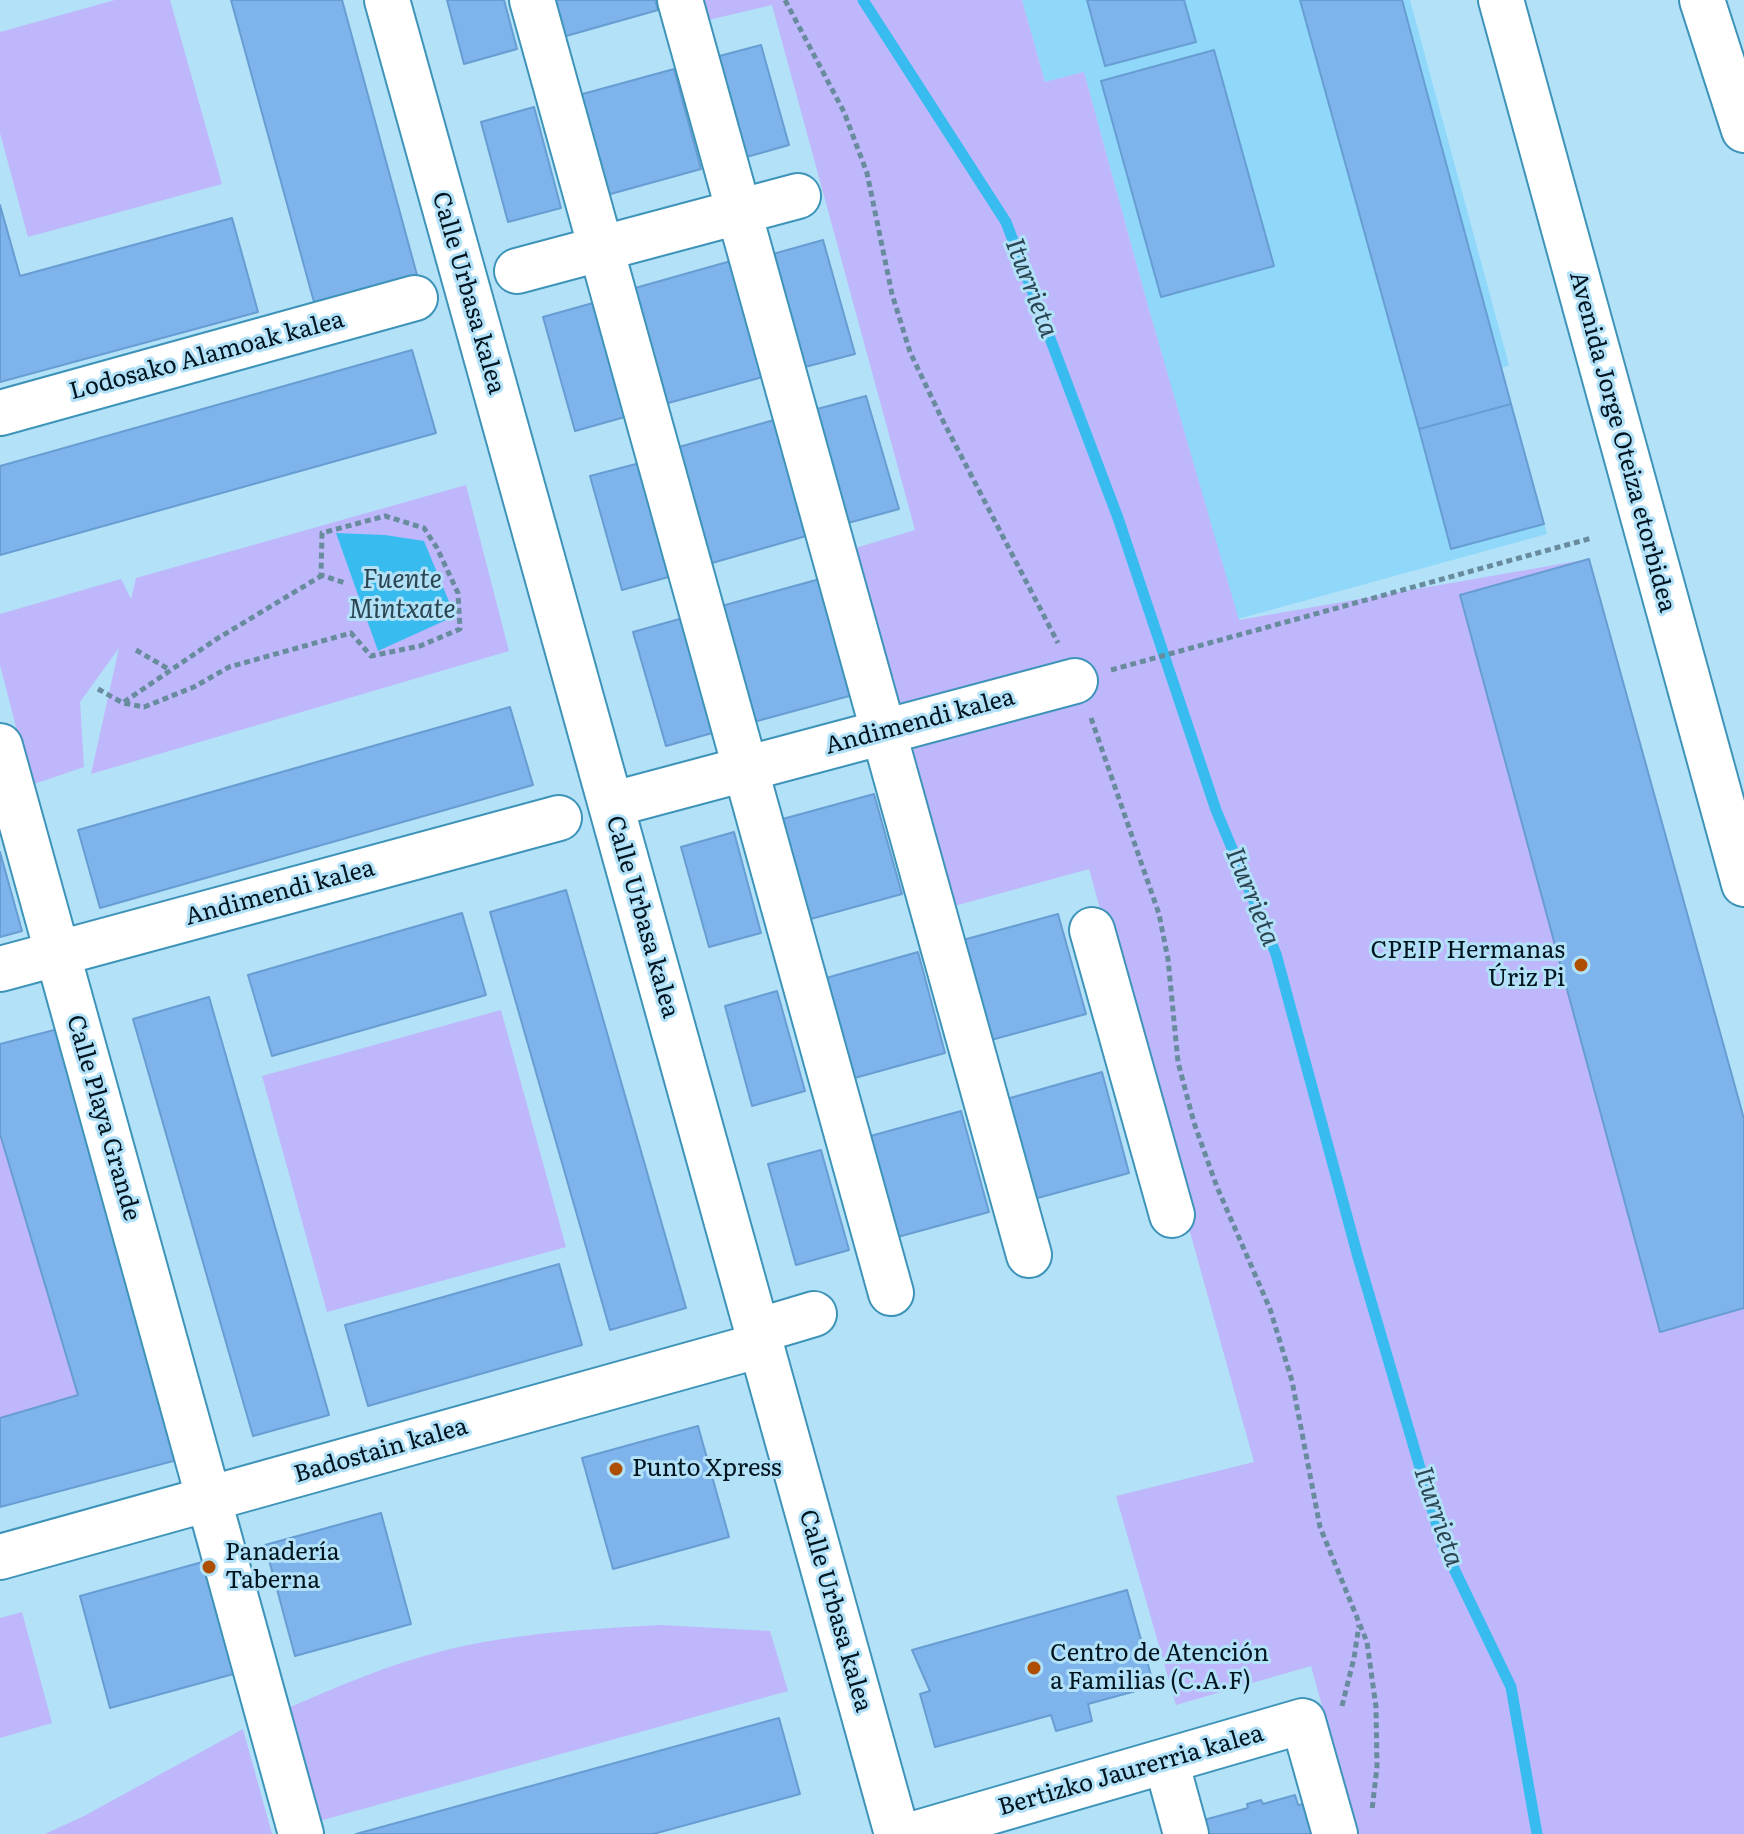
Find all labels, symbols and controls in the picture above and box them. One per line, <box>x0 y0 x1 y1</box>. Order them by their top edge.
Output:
street label: Calle Urbasa kalea <box>425 189 511 397</box>
water label: Iturrieta <box>998 234 1064 342</box>
street label: Avenida Jorge Oteiza etorbidea <box>1563 268 1681 616</box>
street label: Lodosako Alamoak kalea <box>66 305 348 407</box>
water label: Fuente Mintxate <box>348 564 456 626</box>
street label: Andimendi kalea <box>822 683 1018 761</box>
street label: Calle Urbasa kalea <box>599 813 685 1021</box>
water label: Iturrieta <box>1218 843 1286 951</box>
street label: Andimendi kalea <box>182 854 378 932</box>
place label: CPEIP Hermanas Úriz Pi <box>1371 937 1565 993</box>
marker: CPEIP Hermanas Úriz Pi <box>1572 956 1590 974</box>
street label: Calle Playa Grande <box>60 1012 146 1224</box>
street label: Badostain kalea <box>291 1412 471 1490</box>
place label: Punto Xpress <box>632 1455 782 1483</box>
marker: Punto Xpress <box>607 1460 625 1478</box>
water label: Iturrieta <box>1406 1463 1470 1571</box>
street label: Calle Urbasa kalea <box>792 1507 878 1715</box>
place label: Panadería Taberna <box>225 1539 340 1595</box>
marker: Panadería Taberna <box>200 1558 218 1576</box>
place label: Centro de Atención a Familias (C.A.F) <box>1050 1640 1269 1696</box>
marker: Centro de Atención a Familias (C.A.F) <box>1025 1659 1043 1677</box>
street label: Bertizko Jaurerria kalea <box>995 1719 1267 1823</box>

